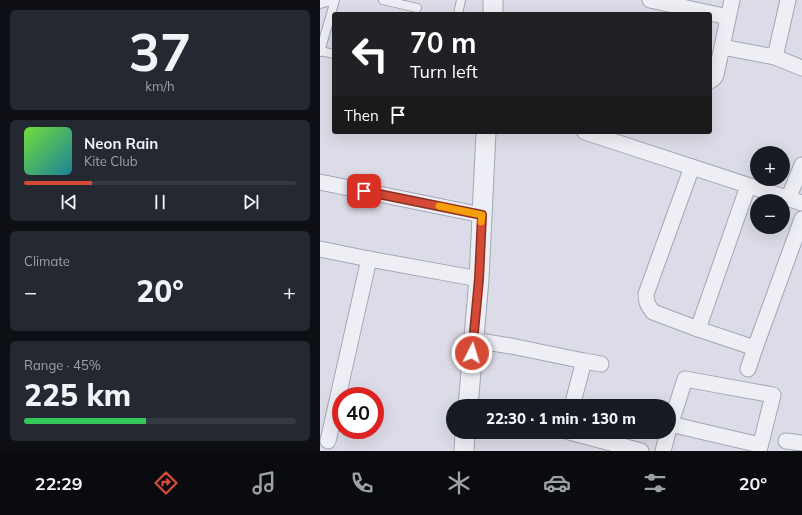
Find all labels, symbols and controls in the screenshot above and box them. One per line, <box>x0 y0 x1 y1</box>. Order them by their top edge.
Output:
text: 37 <box>129 19 191 84</box>
text: 70 m <box>410 25 476 60</box>
icon: left <box>344 28 396 80</box>
text: Turn left <box>410 60 478 83</box>
text: km/h <box>145 78 175 94</box>
icon: arrive <box>387 104 409 126</box>
text: Then <box>344 106 379 125</box>
text: Neon Rain <box>84 134 158 153</box>
map controls <box>750 146 790 234</box>
button: + <box>750 146 790 186</box>
text: Kite Club <box>84 153 138 169</box>
pin <box>347 174 381 208</box>
icon: arrive <box>353 180 375 202</box>
icon: previous <box>58 191 80 213</box>
icon: pause <box>149 191 171 213</box>
icon: next <box>240 191 262 213</box>
button: − <box>750 194 790 234</box>
text: Climate <box>24 253 70 269</box>
text: 20° <box>136 272 184 310</box>
text: − <box>24 278 37 306</box>
text: + <box>283 278 296 306</box>
position arrow <box>451 332 493 374</box>
text: Range · 45% <box>24 357 101 373</box>
text: 225 km <box>24 376 131 414</box>
speed limit sign: 40 <box>332 387 384 439</box>
text: 22:30 · 1 min · 130 m <box>486 409 636 428</box>
icon: directions <box>152 469 180 497</box>
icon: music <box>250 469 278 497</box>
icon: phone <box>348 469 376 497</box>
icon: climate <box>445 469 473 497</box>
icon: car <box>543 469 571 497</box>
icon: filters <box>641 469 669 497</box>
text: 22:29 <box>35 472 83 495</box>
text: 20° <box>739 472 767 495</box>

